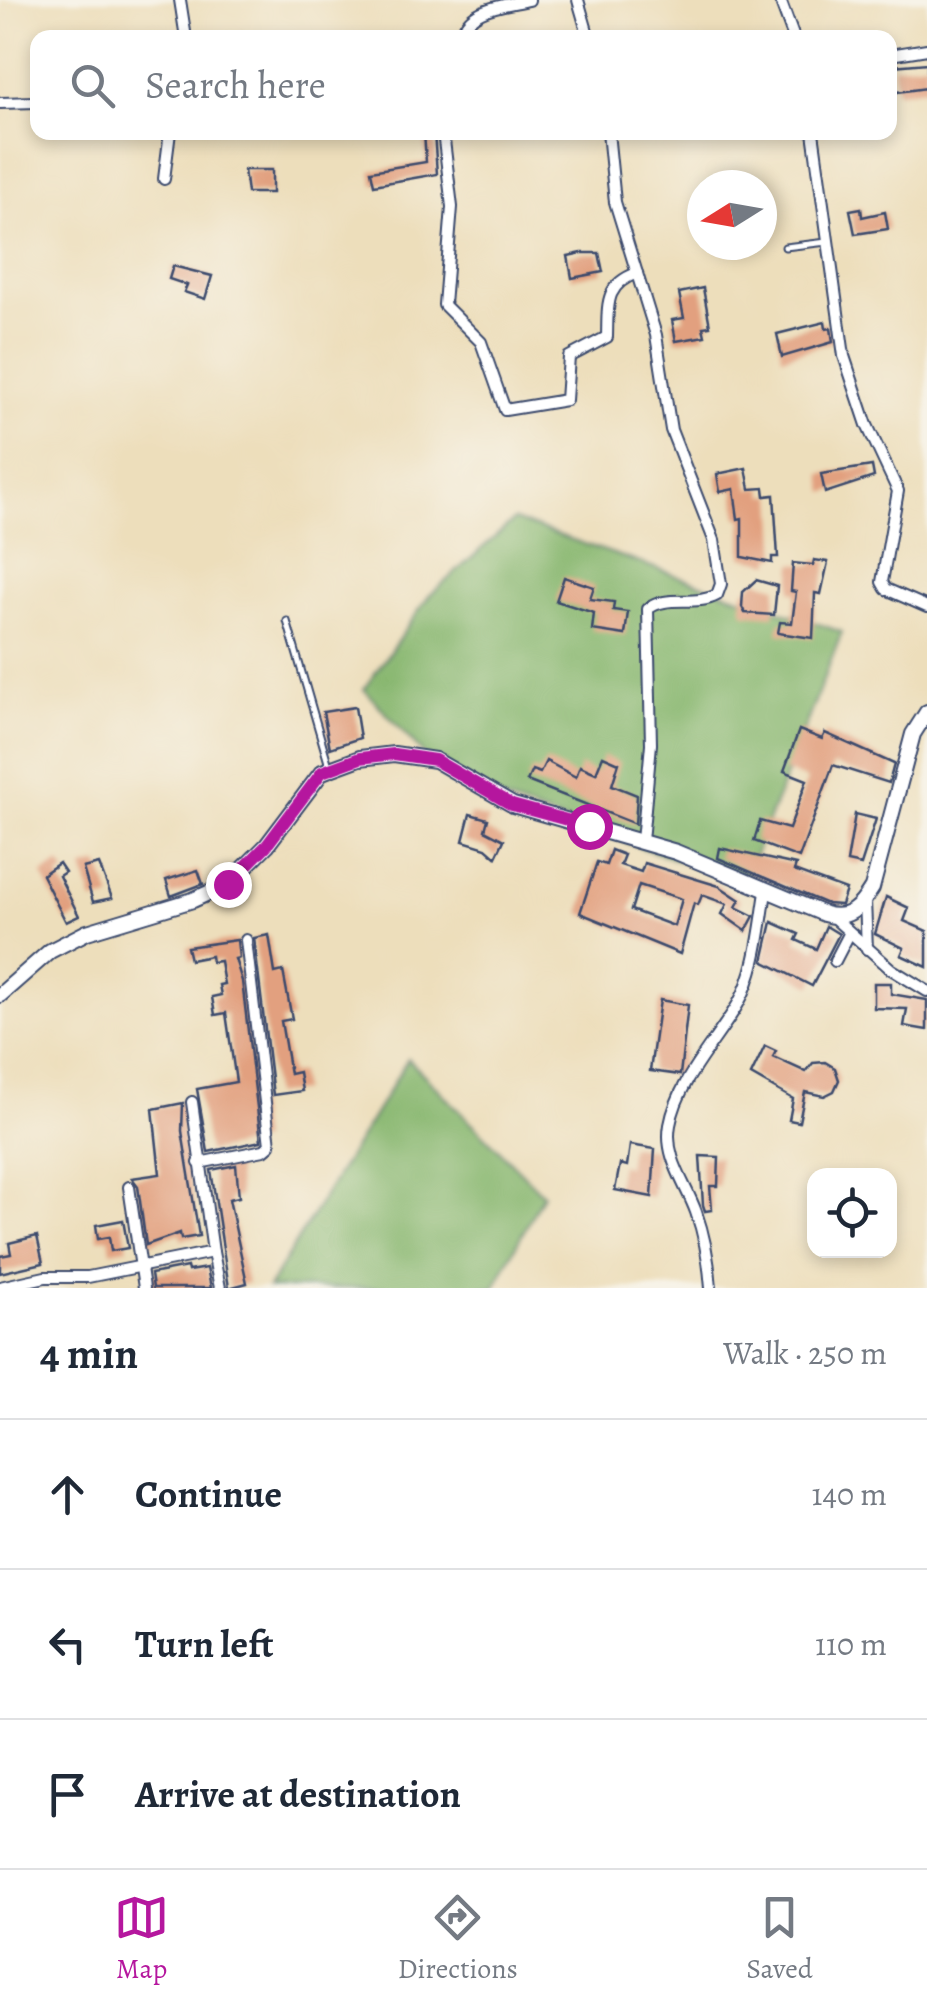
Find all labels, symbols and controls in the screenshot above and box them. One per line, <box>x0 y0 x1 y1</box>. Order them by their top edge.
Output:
search box <box>30 30 897 140</box>
icon: search <box>65 58 120 113</box>
text: Search here <box>145 59 326 111</box>
north arrow <box>687 170 777 260</box>
route start <box>567 804 613 850</box>
route end <box>206 862 252 908</box>
map controls <box>807 1168 897 1258</box>
button: locate <box>807 1168 897 1258</box>
text: 4 min <box>40 1325 138 1382</box>
text: Walk · 250 m <box>723 1331 887 1375</box>
icon: ahead <box>40 1467 95 1522</box>
text: Continue <box>135 1468 282 1520</box>
text: 140 m <box>812 1472 887 1516</box>
icon: left <box>40 1617 95 1672</box>
text: Turn left <box>135 1618 274 1670</box>
text: 110 m <box>815 1622 887 1666</box>
icon: arrive <box>40 1767 95 1822</box>
text: Arrive at destination <box>135 1768 461 1820</box>
tab: Map <box>114 1890 169 1988</box>
tab: Directions <box>398 1890 518 1988</box>
tab: Saved <box>746 1890 813 1988</box>

